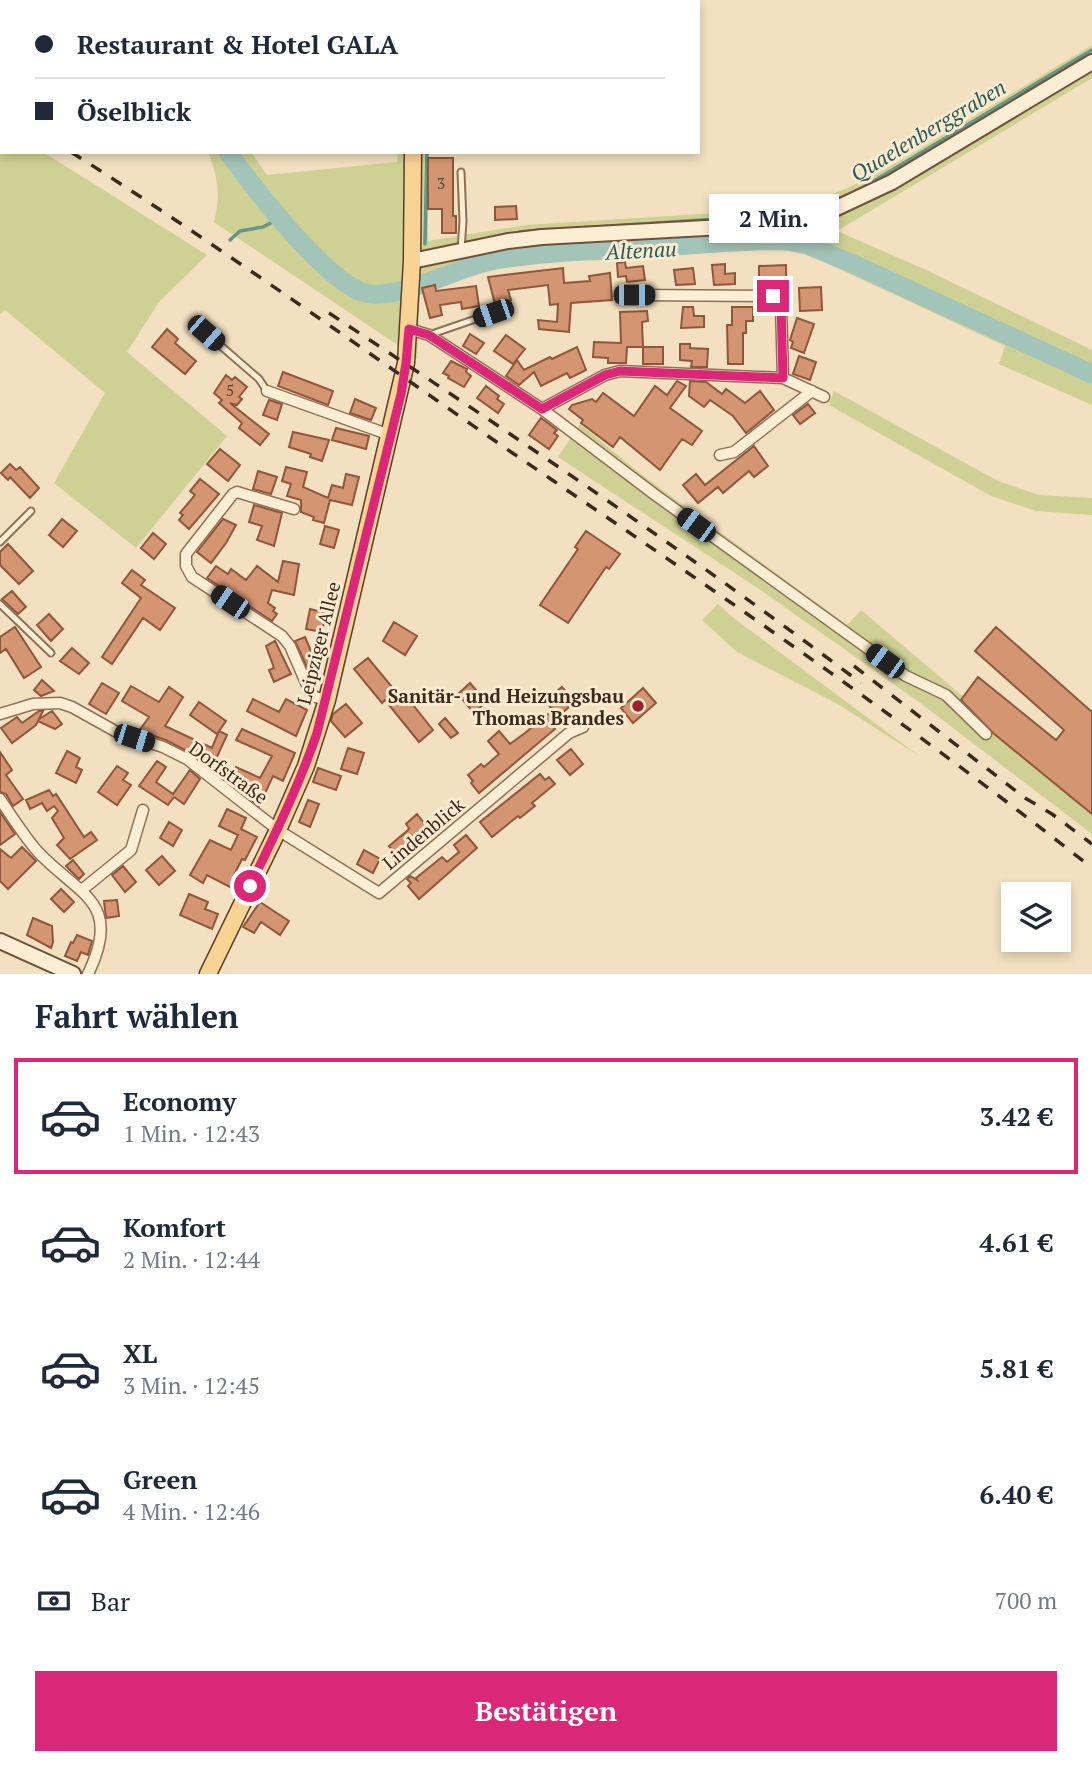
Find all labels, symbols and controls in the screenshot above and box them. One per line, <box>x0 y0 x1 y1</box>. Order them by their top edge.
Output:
text: Restaurant & Hotel GALA <box>77 27 398 61</box>
water label: Quaelenberggraben <box>845 73 1011 187</box>
text: Öselblick <box>77 94 191 128</box>
house number: 3 <box>437 172 445 194</box>
callout: 2 Min. <box>708 194 838 244</box>
text: 2 Min. <box>739 203 809 234</box>
water label: Altenau <box>603 234 677 266</box>
route end <box>757 280 789 312</box>
car <box>614 285 656 306</box>
car <box>470 296 517 330</box>
car <box>184 311 229 355</box>
house number: 5 <box>226 379 234 401</box>
car <box>673 504 720 546</box>
street label: Leipziger Allee <box>291 579 345 707</box>
car <box>207 582 254 622</box>
car <box>862 640 909 682</box>
place label: Sanitär- und Heizungsbau Thomas Brandes <box>388 683 624 730</box>
marker: Sanitär- und Heizungsbau Thomas Brandes <box>630 698 646 714</box>
car <box>111 722 158 754</box>
street label: Dorfstraße <box>185 735 273 809</box>
street label: Lindenblick <box>377 791 469 874</box>
route start <box>234 870 266 902</box>
map controls <box>1001 882 1071 952</box>
button: layers <box>1001 882 1071 952</box>
text: Fahrt wählen <box>35 995 239 1037</box>
text: Economy <box>123 1084 236 1118</box>
icon: car <box>39 1085 102 1148</box>
text: 3.42 € <box>980 1099 1053 1133</box>
text: 1 Min. · 12:43 <box>123 1118 260 1149</box>
text: Komfort <box>123 1210 226 1244</box>
icon: car <box>39 1211 102 1274</box>
text: 4.61 € <box>980 1225 1053 1259</box>
text: 2 Min. · 12:44 <box>123 1244 260 1275</box>
text: XL <box>123 1336 157 1370</box>
icon: car <box>39 1337 102 1400</box>
text: 5.81 € <box>980 1351 1053 1385</box>
text: 3 Min. · 12:45 <box>123 1370 260 1401</box>
text: Green <box>123 1462 197 1496</box>
icon: car <box>39 1463 102 1526</box>
text: 6.40 € <box>980 1477 1053 1511</box>
text: 4 Min. · 12:46 <box>123 1496 260 1527</box>
icon: cash <box>35 1582 73 1620</box>
text: Bar <box>91 1584 130 1618</box>
text: 700 m <box>995 1585 1057 1616</box>
button: Bestätigen <box>35 1671 1057 1751</box>

